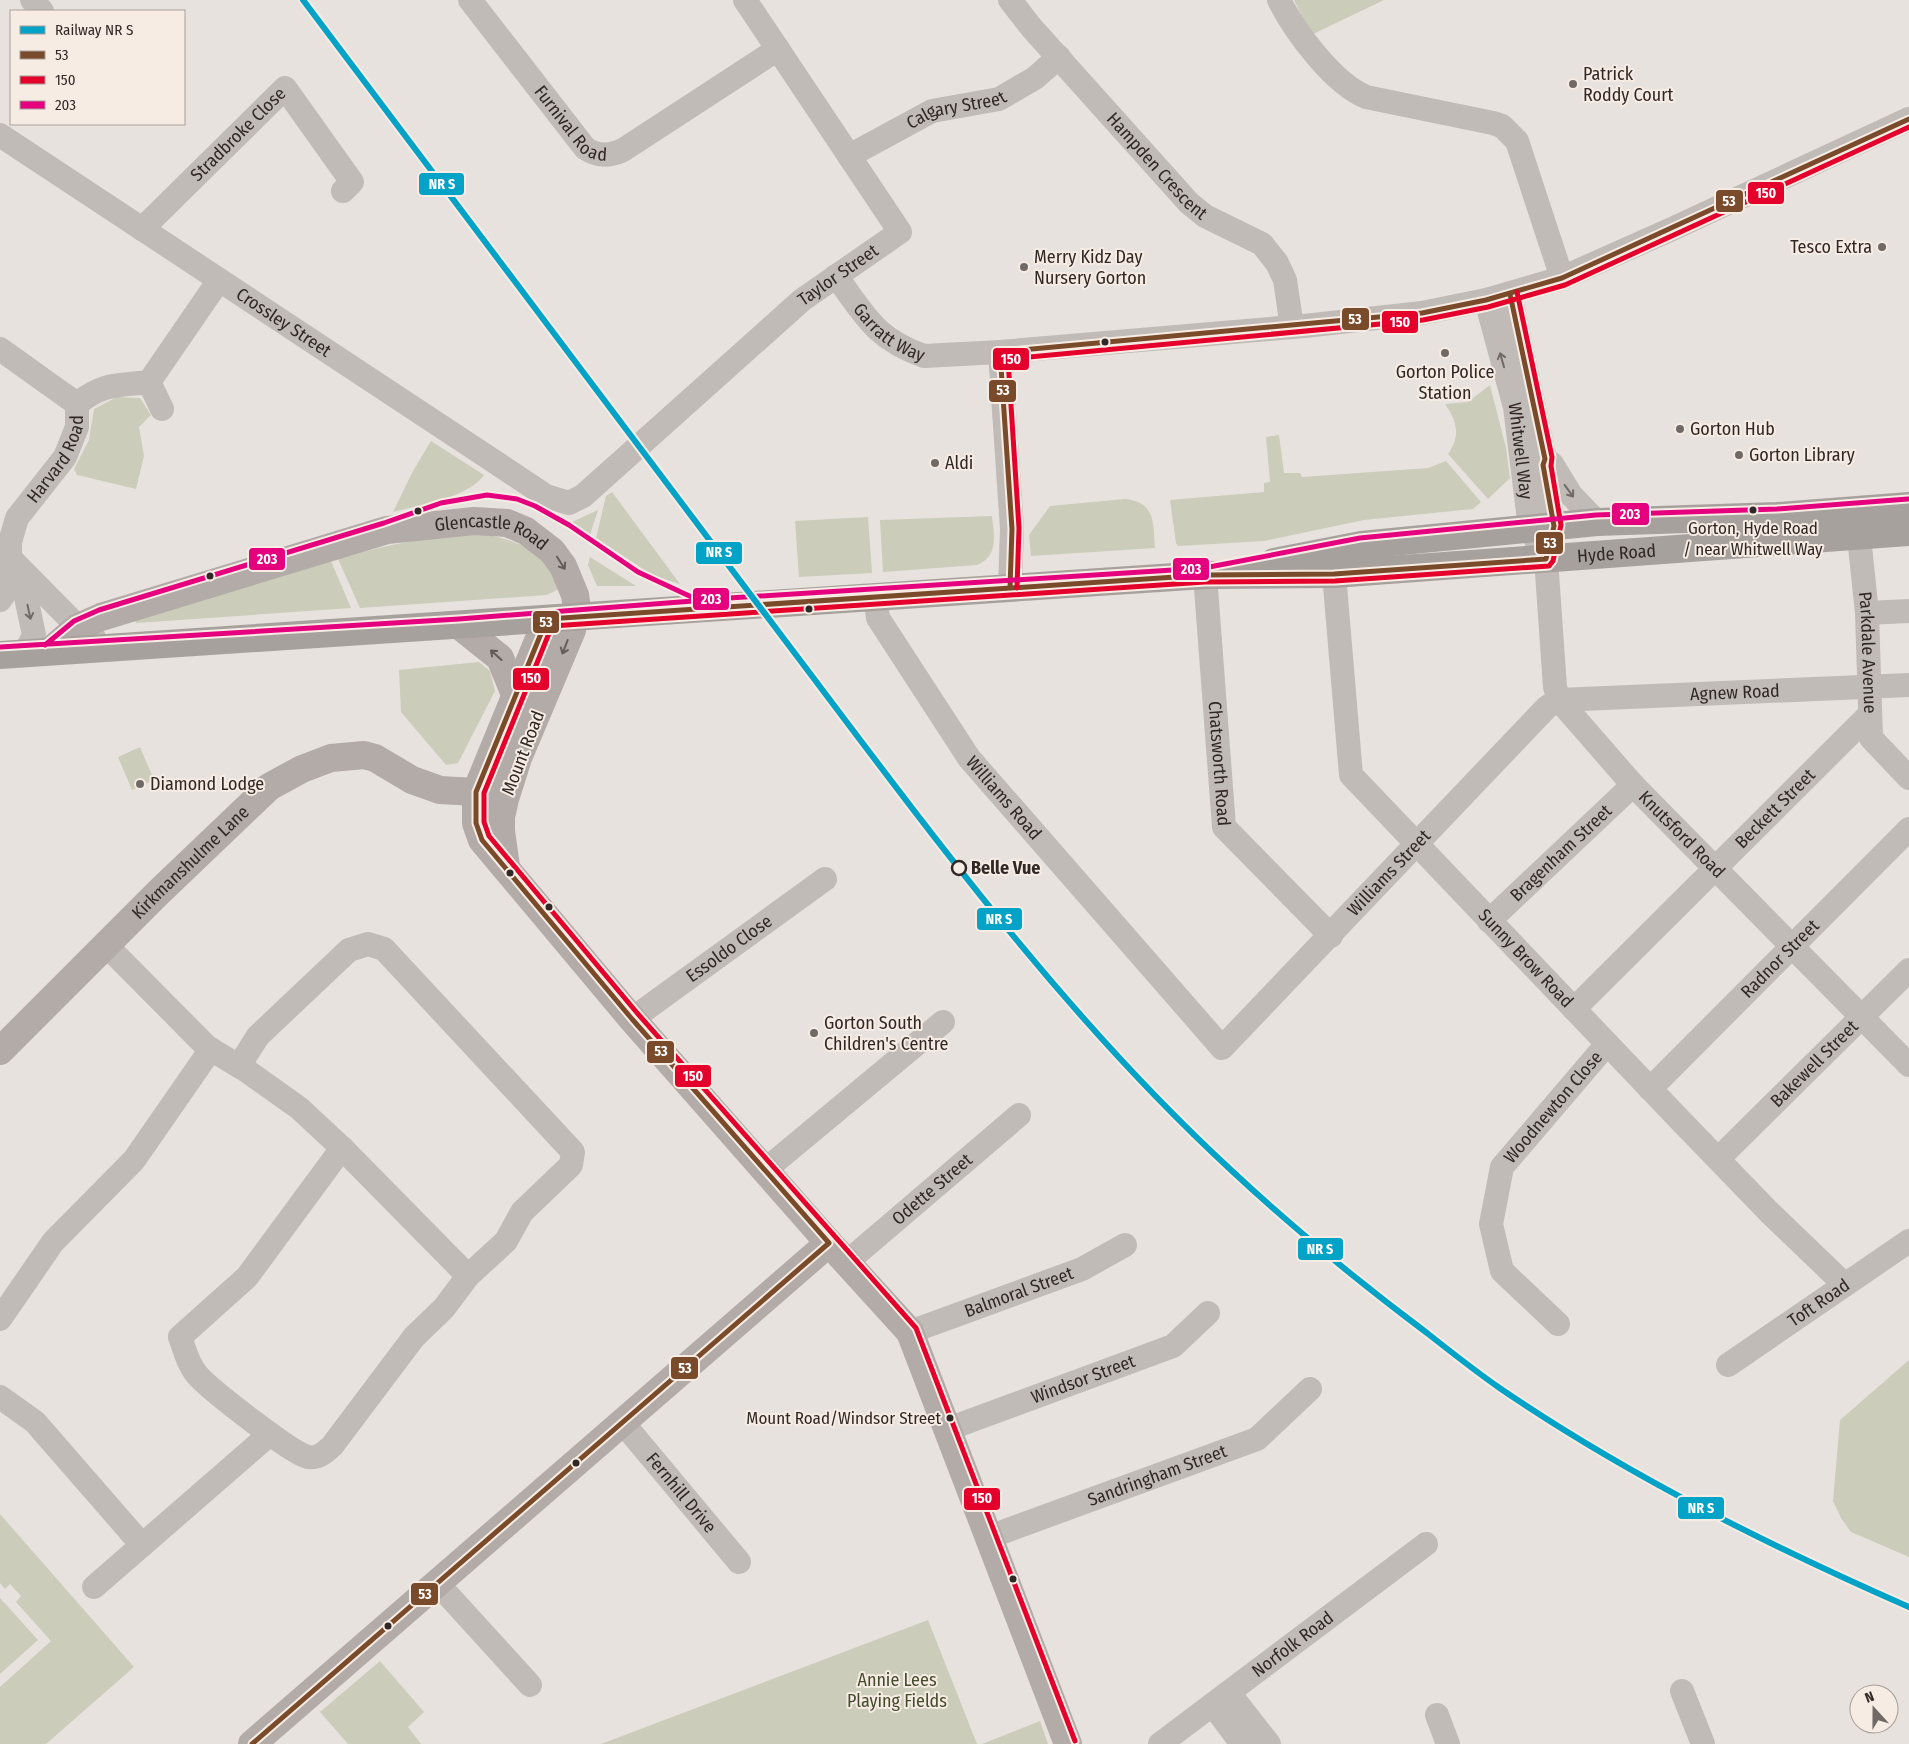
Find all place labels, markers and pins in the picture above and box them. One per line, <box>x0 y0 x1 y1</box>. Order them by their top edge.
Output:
place label: Patrick Roddy Court <box>1583 63 1674 106</box>
marker: Patrick Roddy Court <box>1567 78 1579 90</box>
place label: Tesco Extra <box>1790 236 1872 258</box>
marker: Tesco Extra <box>1876 241 1888 253</box>
place label: Merry Kidz Day Nursery Gorton <box>1034 246 1146 289</box>
marker: Merry Kidz Day Nursery Gorton <box>1018 261 1030 273</box>
unlabelled marker <box>1100 337 1110 347</box>
marker: Gorton Police Station <box>1439 347 1451 359</box>
place label: Gorton Police Station <box>1396 361 1494 404</box>
place label: Gorton Hub <box>1690 418 1775 440</box>
marker: Gorton Hub <box>1674 423 1686 435</box>
place label: Gorton Library <box>1749 444 1855 466</box>
marker: Gorton Library <box>1733 449 1745 461</box>
place label: Aldi <box>945 452 973 474</box>
marker: Aldi <box>929 457 941 469</box>
marker: Gorton, Hyde Road / near Whitwell Way <box>1748 505 1758 515</box>
unlabelled marker <box>413 506 423 516</box>
place label: Gorton, Hyde Road / near Whitwell Way <box>1683 518 1823 560</box>
unlabelled marker <box>205 571 215 581</box>
unlabelled marker <box>804 604 814 614</box>
place label: Diamond Lodge <box>150 773 264 795</box>
marker: Diamond Lodge <box>134 778 146 790</box>
place label: Belle Vue <box>971 857 1040 879</box>
marker: Belle Vue <box>951 860 967 876</box>
unlabelled marker <box>505 868 515 878</box>
unlabelled marker <box>544 902 554 912</box>
place label: Gorton South Children's Centre <box>824 1012 948 1055</box>
marker: Gorton South Children's Centre <box>808 1027 820 1039</box>
place label: Mount Road/Windsor Street <box>746 1408 941 1429</box>
marker: Mount Road/Windsor Street <box>945 1413 955 1423</box>
unlabelled marker <box>571 1458 581 1468</box>
unlabelled marker <box>1008 1574 1018 1584</box>
unlabelled marker <box>383 1621 393 1631</box>

